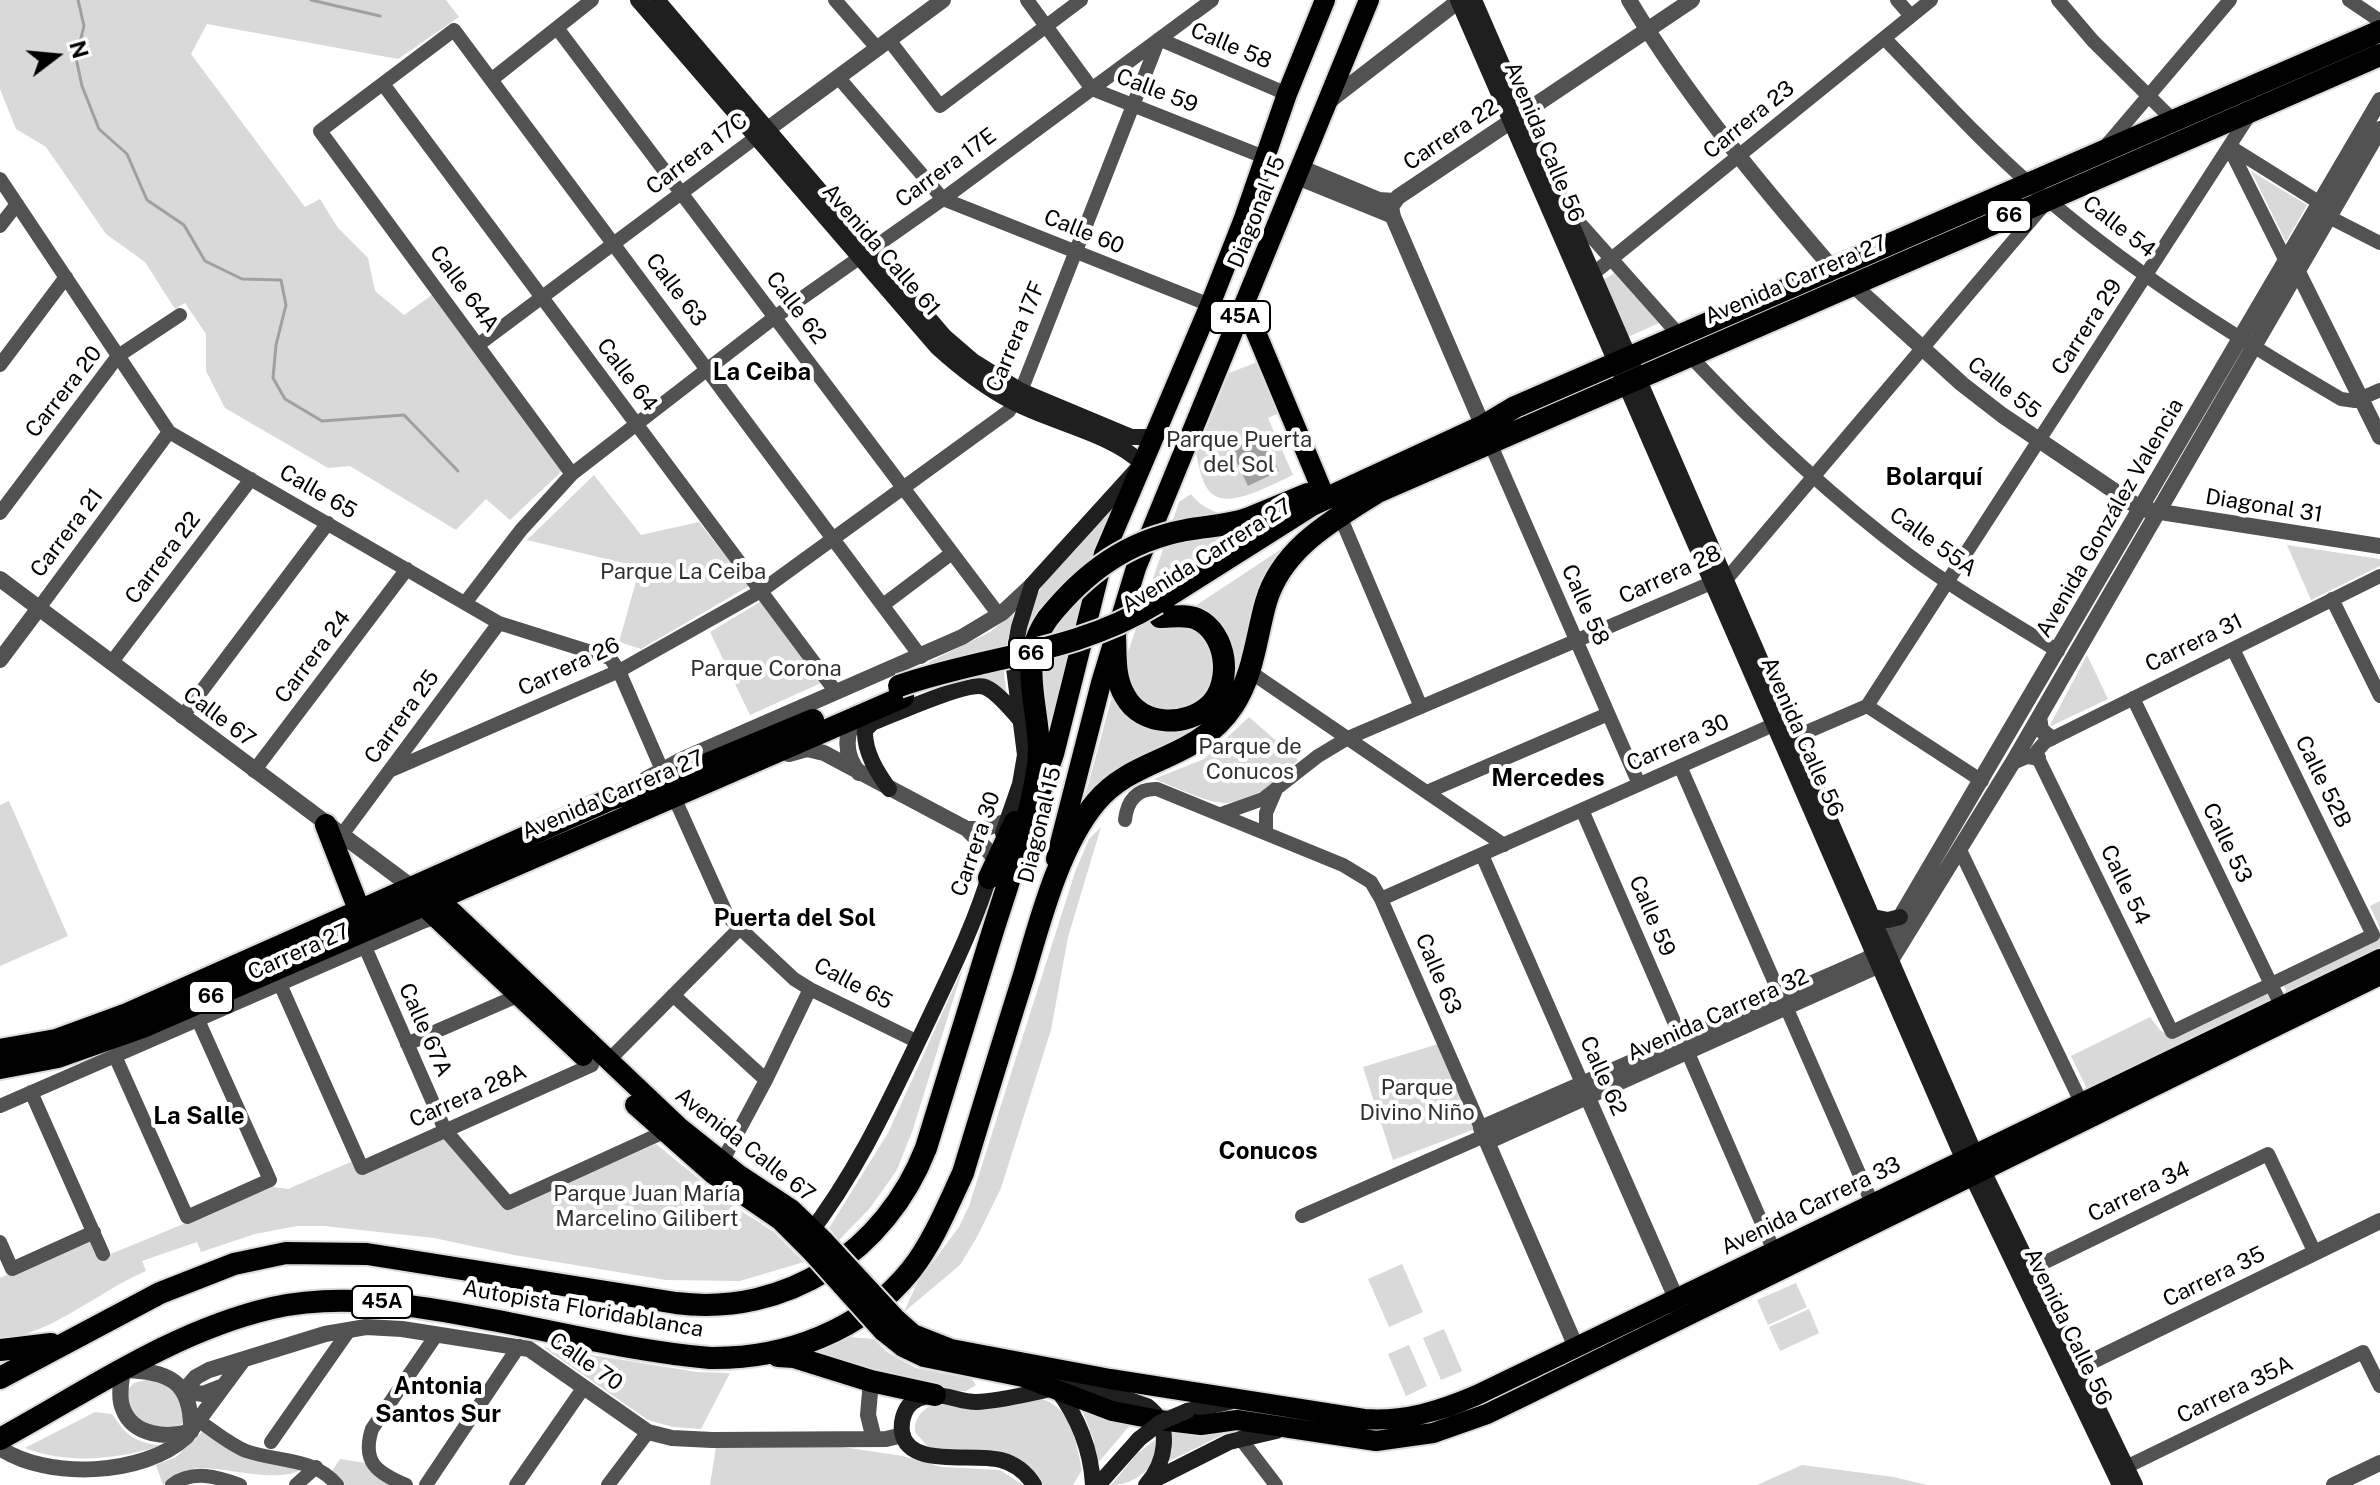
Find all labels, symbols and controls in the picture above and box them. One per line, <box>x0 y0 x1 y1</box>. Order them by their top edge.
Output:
north arrow <box>16 16 96 96</box>
street label: Calle 58 <box>1186 17 1276 75</box>
text: N <box>64 38 94 61</box>
street label: Avenida Calle 56 <box>1498 58 1590 226</box>
street label: Calle 59 <box>1112 63 1202 119</box>
street label: Carrera 23 <box>1698 75 1800 165</box>
street label: Carrera 22 <box>1399 94 1503 176</box>
street label: Carrera 17C <box>641 107 753 201</box>
street label: Carrera 17E <box>890 123 1002 213</box>
street label: Diagonal 15 <box>1223 152 1291 272</box>
street label: Avenida Calle 61 <box>816 179 946 321</box>
street label: Calle 54 <box>2077 190 2161 264</box>
road number: 66 <box>1987 200 2031 232</box>
street label: Calle 60 <box>1040 204 1128 260</box>
street label: Avenida Carrera 27 <box>1701 230 1891 330</box>
street label: Calle 64A <box>424 241 504 337</box>
street label: Calle 63 <box>640 248 712 332</box>
street label: Calle 62 <box>760 266 832 350</box>
street label: Carrera 29 <box>2046 274 2128 380</box>
street label: Carrera 17F <box>981 278 1051 396</box>
road number: 45A <box>1210 301 1270 333</box>
street label: Calle 64 <box>591 333 663 417</box>
street label: Carrera 20 <box>20 341 108 443</box>
street label: Calle 55 <box>1962 351 2046 425</box>
district label: La Ceiba <box>713 359 811 387</box>
street label: Avenida González Valencia <box>2031 394 2189 642</box>
park label: Parque Puerta del Sol <box>1166 427 1312 478</box>
street label: Calle 65 <box>275 459 361 525</box>
district label: Bolarquí <box>1886 464 1982 492</box>
street label: Carrera 21 <box>25 483 109 583</box>
street label: Diagonal 31 <box>2204 484 2324 528</box>
street label: Avenida Carrera 27 <box>1117 493 1297 619</box>
street label: Calle 55A <box>1884 502 1982 582</box>
street label: Carrera 22 <box>120 507 206 609</box>
street label: Carrera 28 <box>1615 540 1725 610</box>
park label: Parque La Ceiba <box>600 559 766 585</box>
street label: Calle 58 <box>1556 560 1614 650</box>
street label: Carrera 24 <box>270 605 356 709</box>
street label: Carrera 31 <box>2141 608 2247 678</box>
street label: Carrera 26 <box>514 632 624 702</box>
road number: 66 <box>1009 638 1053 670</box>
street label: Avenida Calle 56 <box>1755 653 1849 821</box>
park label: Parque Corona <box>690 656 842 682</box>
street label: Carrera 25 <box>359 665 445 769</box>
street label: Calle 67 <box>178 681 260 753</box>
street label: Carrera 30 <box>1623 709 1733 777</box>
street label: Calle 52B <box>2289 732 2357 832</box>
park label: Parque de Conucos <box>1198 734 1302 786</box>
street label: Avenida Carrera 27 <box>518 745 708 845</box>
street label: Diagonal 15 <box>1013 764 1067 886</box>
district label: Mercedes <box>1491 765 1605 793</box>
street label: Carrera 30 <box>946 788 1006 900</box>
street label: Calle 53 <box>2196 799 2258 887</box>
street label: Calle 54 <box>2094 841 2156 929</box>
street label: Calle 59 <box>1623 872 1681 960</box>
district label: Puerta del Sol <box>714 905 876 933</box>
street label: Carrera 27 <box>244 918 354 986</box>
street label: Calle 63 <box>1409 930 1467 1018</box>
street label: Calle 65 <box>809 952 897 1016</box>
street label: Avenida Carrera 32 <box>1623 963 1813 1067</box>
street label: Calle 67A <box>393 979 457 1081</box>
road number: 66 <box>189 981 233 1013</box>
street label: Calle 62 <box>1574 1032 1632 1120</box>
street label: Carrera 28A <box>405 1058 531 1134</box>
park label: Parque Divino Niño <box>1359 1075 1475 1126</box>
street label: Avenida Calle 67 <box>670 1082 820 1208</box>
district label: La Salle <box>153 1103 245 1131</box>
district label: Conucos <box>1218 1138 1318 1166</box>
street label: Avenida Carrera 33 <box>1717 1151 1905 1261</box>
street label: Carrera 34 <box>2084 1156 2194 1228</box>
park label: Parque Juan María Marcelino Gilibert <box>553 1181 741 1232</box>
street label: Carrera 35 <box>2159 1241 2269 1313</box>
street label: Avenida Calle 56 <box>2019 1244 2117 1410</box>
street label: Autopista Floridablanca <box>461 1275 705 1343</box>
road number: 45A <box>352 1286 412 1318</box>
street label: Calle 70 <box>544 1327 628 1397</box>
street label: Carrera 35A <box>2173 1351 2297 1429</box>
district label: Antonia Santos Sur <box>375 1373 501 1429</box>

